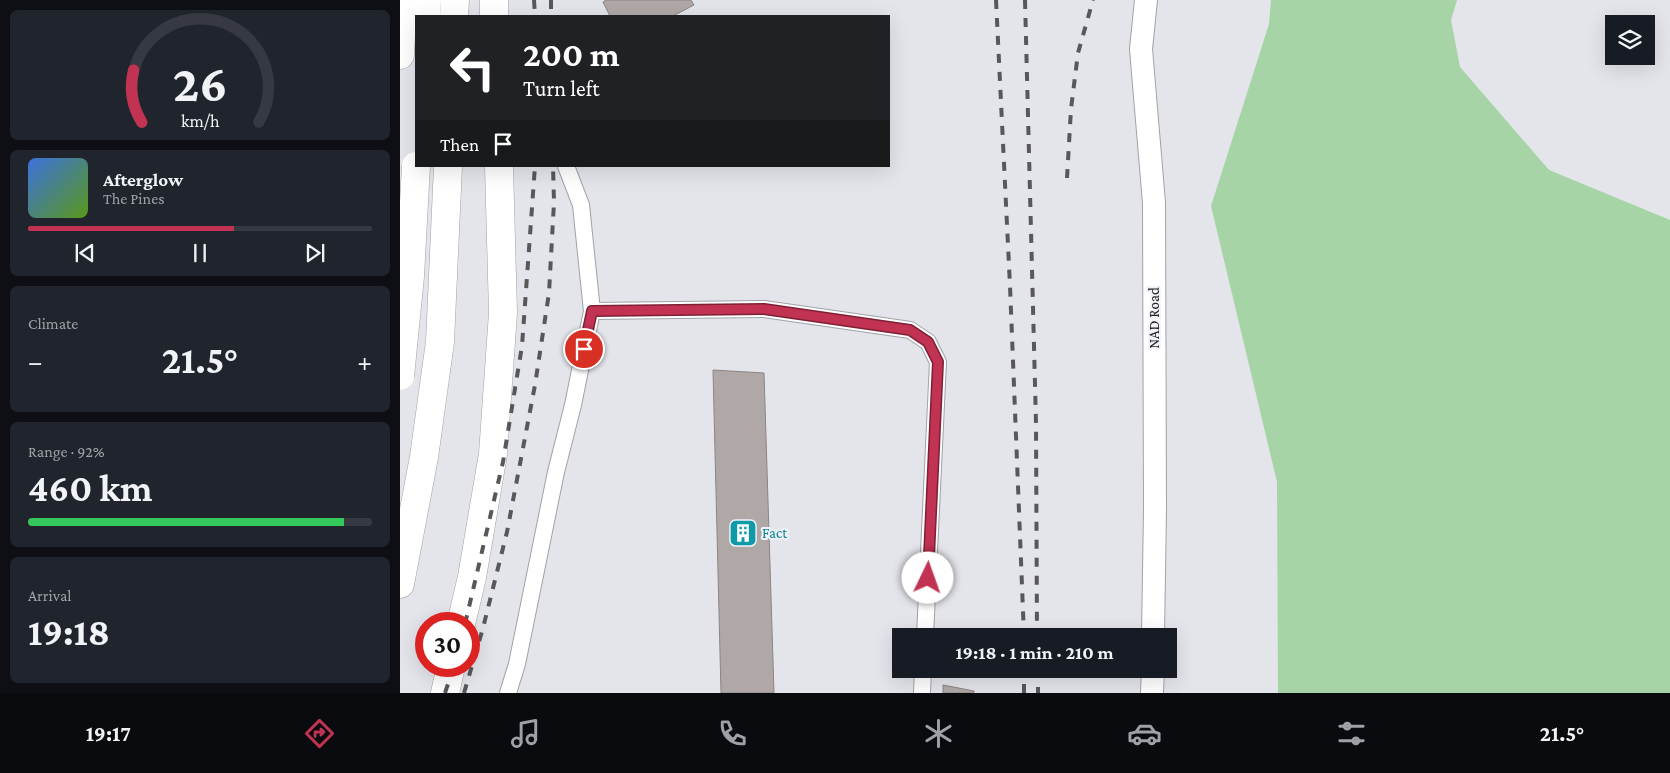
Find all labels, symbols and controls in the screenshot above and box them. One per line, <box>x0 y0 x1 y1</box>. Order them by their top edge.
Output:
map controls <box>1605 15 1655 65</box>
button: layers <box>1605 15 1655 65</box>
icon: left <box>440 35 505 100</box>
text: 200 m <box>523 35 620 74</box>
text: 26 <box>173 54 227 112</box>
text: Turn left <box>523 76 600 101</box>
text: km/h <box>181 111 220 131</box>
icon: arrive <box>489 130 517 158</box>
text: Then <box>440 134 479 155</box>
text: Afterglow <box>103 169 183 190</box>
text: The Pines <box>103 190 164 207</box>
icon: previous <box>71 239 99 267</box>
icon: pause <box>186 239 214 267</box>
icon: next <box>301 239 329 267</box>
street label: NAD Road <box>1146 287 1162 349</box>
text: Climate <box>28 315 78 332</box>
pin <box>563 328 605 370</box>
icon: arrive <box>570 335 598 363</box>
text: 21.5° <box>162 339 238 381</box>
text: − <box>28 346 43 377</box>
text: + <box>357 346 372 377</box>
text: Range · 92% <box>28 443 105 460</box>
text: 460 km <box>28 467 152 509</box>
building icon: Fact <box>728 518 758 548</box>
place label: Fact <box>762 525 788 541</box>
position arrow <box>901 551 953 603</box>
text: Arrival <box>28 587 72 604</box>
text: 19:18 <box>28 611 110 653</box>
speed limit sign: 30 <box>415 612 480 677</box>
text: 19:18 · 1 min · 210 m <box>956 642 1113 663</box>
icon: directions <box>302 716 337 751</box>
icon: music <box>508 716 543 751</box>
icon: phone <box>715 716 750 751</box>
icon: climate <box>921 716 956 751</box>
icon: car <box>1127 716 1162 751</box>
icon: filters <box>1334 716 1369 751</box>
text: 19:17 <box>86 721 131 746</box>
text: 21.5° <box>1540 721 1584 746</box>

